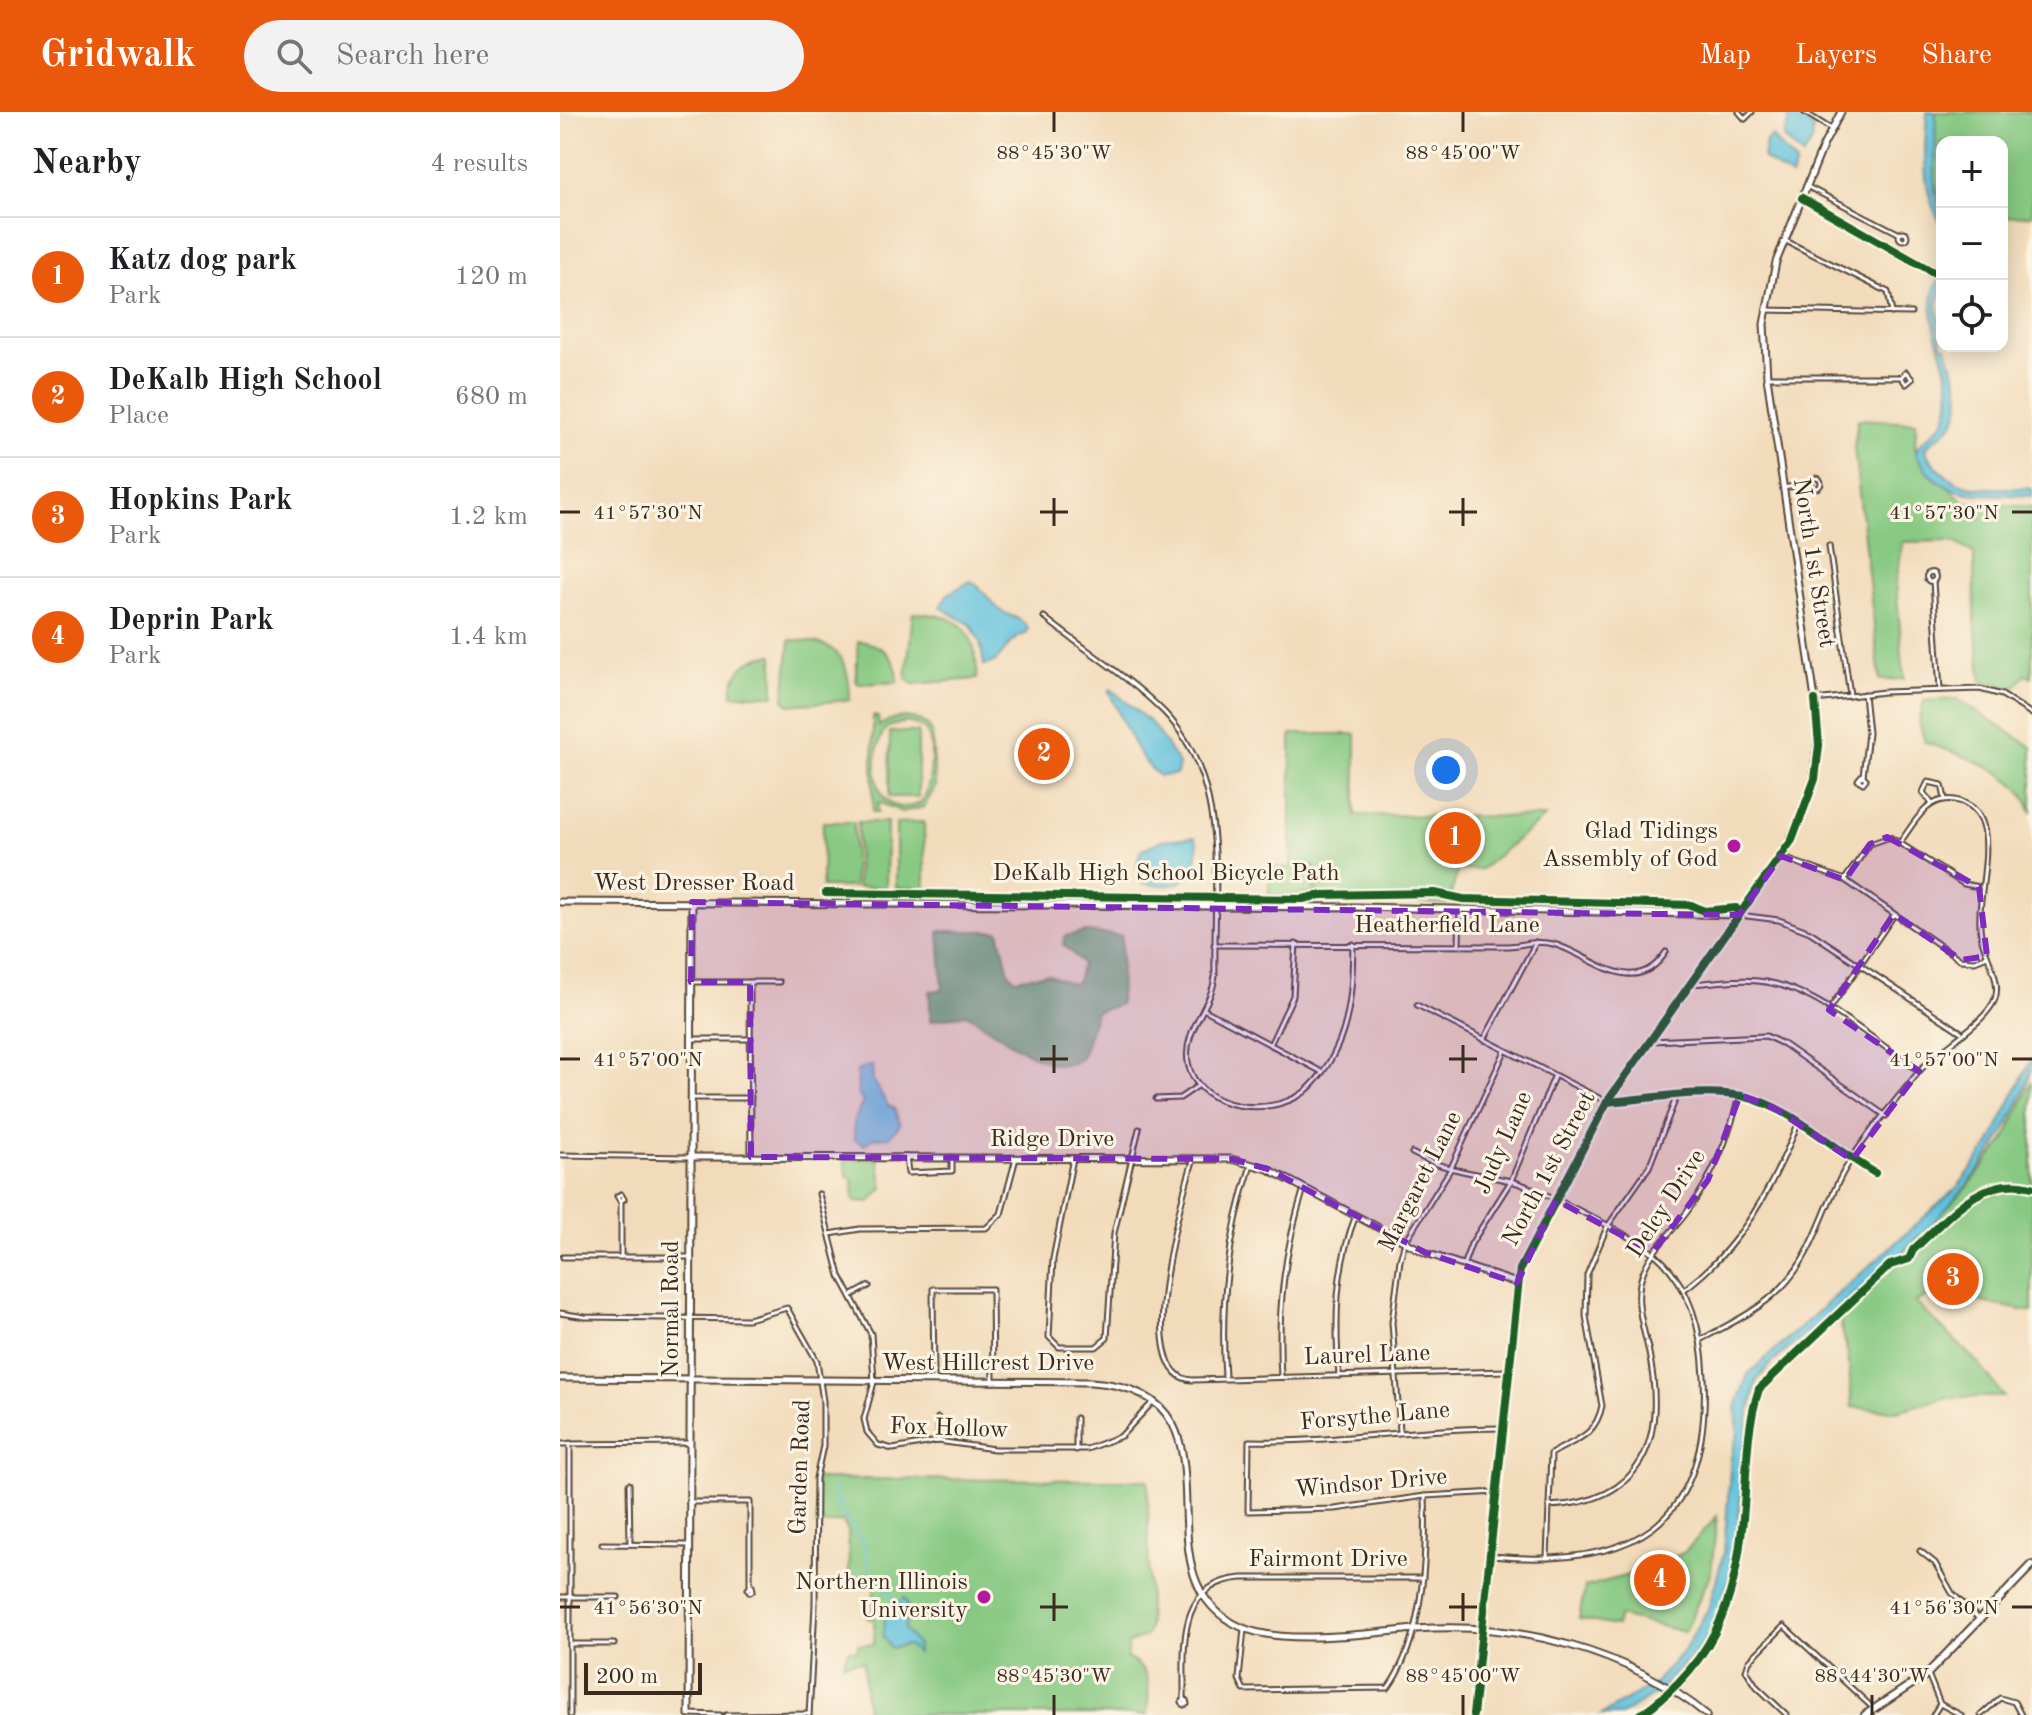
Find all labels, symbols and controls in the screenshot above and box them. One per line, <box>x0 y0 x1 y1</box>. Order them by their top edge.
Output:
search box <box>244 20 804 92</box>
icon: search <box>272 34 316 78</box>
text: Gridwalk <box>40 37 196 75</box>
text: Search here <box>336 41 489 71</box>
text: Map <box>1699 42 1751 70</box>
text: Layers <box>1795 42 1877 70</box>
text: Share <box>1921 42 1992 70</box>
map controls <box>1936 136 2008 352</box>
button: + <box>1936 136 2008 208</box>
text: 88°45'30"W <box>996 144 1112 164</box>
text: 88°45'00"W <box>1405 144 1521 164</box>
text: Nearby <box>32 147 142 181</box>
text: 4 results <box>430 151 528 177</box>
button: − <box>1936 208 2008 280</box>
text: Katz dog park <box>108 246 297 276</box>
text: 1 <box>50 264 66 290</box>
text: 120 m <box>455 264 528 290</box>
button: locate <box>1936 280 2008 352</box>
text: Park <box>108 283 162 309</box>
text: DeKalb High School <box>108 366 382 396</box>
text: 2 <box>50 384 66 410</box>
text: 680 m <box>455 384 528 410</box>
text: Place <box>108 403 169 429</box>
street label: North 1st Street <box>1788 476 1838 650</box>
text: Hopkins Park <box>108 486 293 516</box>
text: 3 <box>50 504 66 530</box>
text: 1.2 km <box>449 504 528 530</box>
text: 41°57'30"N <box>593 504 703 524</box>
text: 41°57'30"N <box>1889 504 1999 524</box>
text: Park <box>108 523 162 549</box>
text: Deprin Park <box>108 606 274 636</box>
text: 4 <box>50 624 66 650</box>
text: 1.4 km <box>449 624 528 650</box>
text: Park <box>108 643 162 669</box>
pin: 2 <box>1018 724 1070 784</box>
your location <box>1426 750 1466 790</box>
pin: 1 <box>1429 808 1481 868</box>
place label: Glad Tidings Assembly of God <box>1542 820 1718 872</box>
marker: Glad Tidings Assembly of God <box>1725 837 1743 855</box>
street label: DeKalb High School Bicycle Path <box>992 862 1340 886</box>
street label: West Dresser Road <box>593 872 795 896</box>
street label: Heatherfield Lane <box>1354 914 1540 938</box>
text: 41°57'00"N <box>593 1051 703 1071</box>
text: 41°57'00"N <box>1889 1051 1999 1071</box>
street label: Judy Lane <box>1471 1088 1537 1198</box>
street label: North 1st Street <box>1499 1088 1601 1250</box>
street label: Margaret Lane <box>1375 1108 1467 1256</box>
street label: Ridge Drive <box>990 1128 1114 1152</box>
street label: Delcy Drive <box>1623 1146 1711 1262</box>
street label: Normal Road <box>660 1240 684 1378</box>
pin: 3 <box>1927 1249 1979 1309</box>
street label: Laurel Lane <box>1303 1342 1431 1370</box>
street label: West Hillcrest Drive <box>882 1352 1094 1376</box>
street label: Forsythe Lane <box>1299 1398 1451 1436</box>
street label: Garden Road <box>787 1399 815 1535</box>
street label: Fox Hollow <box>889 1415 1009 1443</box>
street label: Windsor Drive <box>1294 1465 1448 1503</box>
street label: Fairmont Drive <box>1248 1548 1408 1572</box>
pin: 4 <box>1634 1550 1686 1610</box>
place label: Northern Illinois University <box>795 1571 968 1623</box>
marker: Northern Illinois University <box>975 1588 993 1606</box>
text: 41°56'30"N <box>593 1599 703 1619</box>
text: 41°56'30"N <box>1889 1599 1999 1619</box>
scale bar <box>584 1659 702 1695</box>
text: 200 m <box>596 1666 658 1688</box>
text: 88°45'30"W <box>996 1667 1112 1687</box>
text: 88°45'00"W <box>1405 1667 1521 1687</box>
text: 88°44'30"W <box>1814 1667 1930 1687</box>

